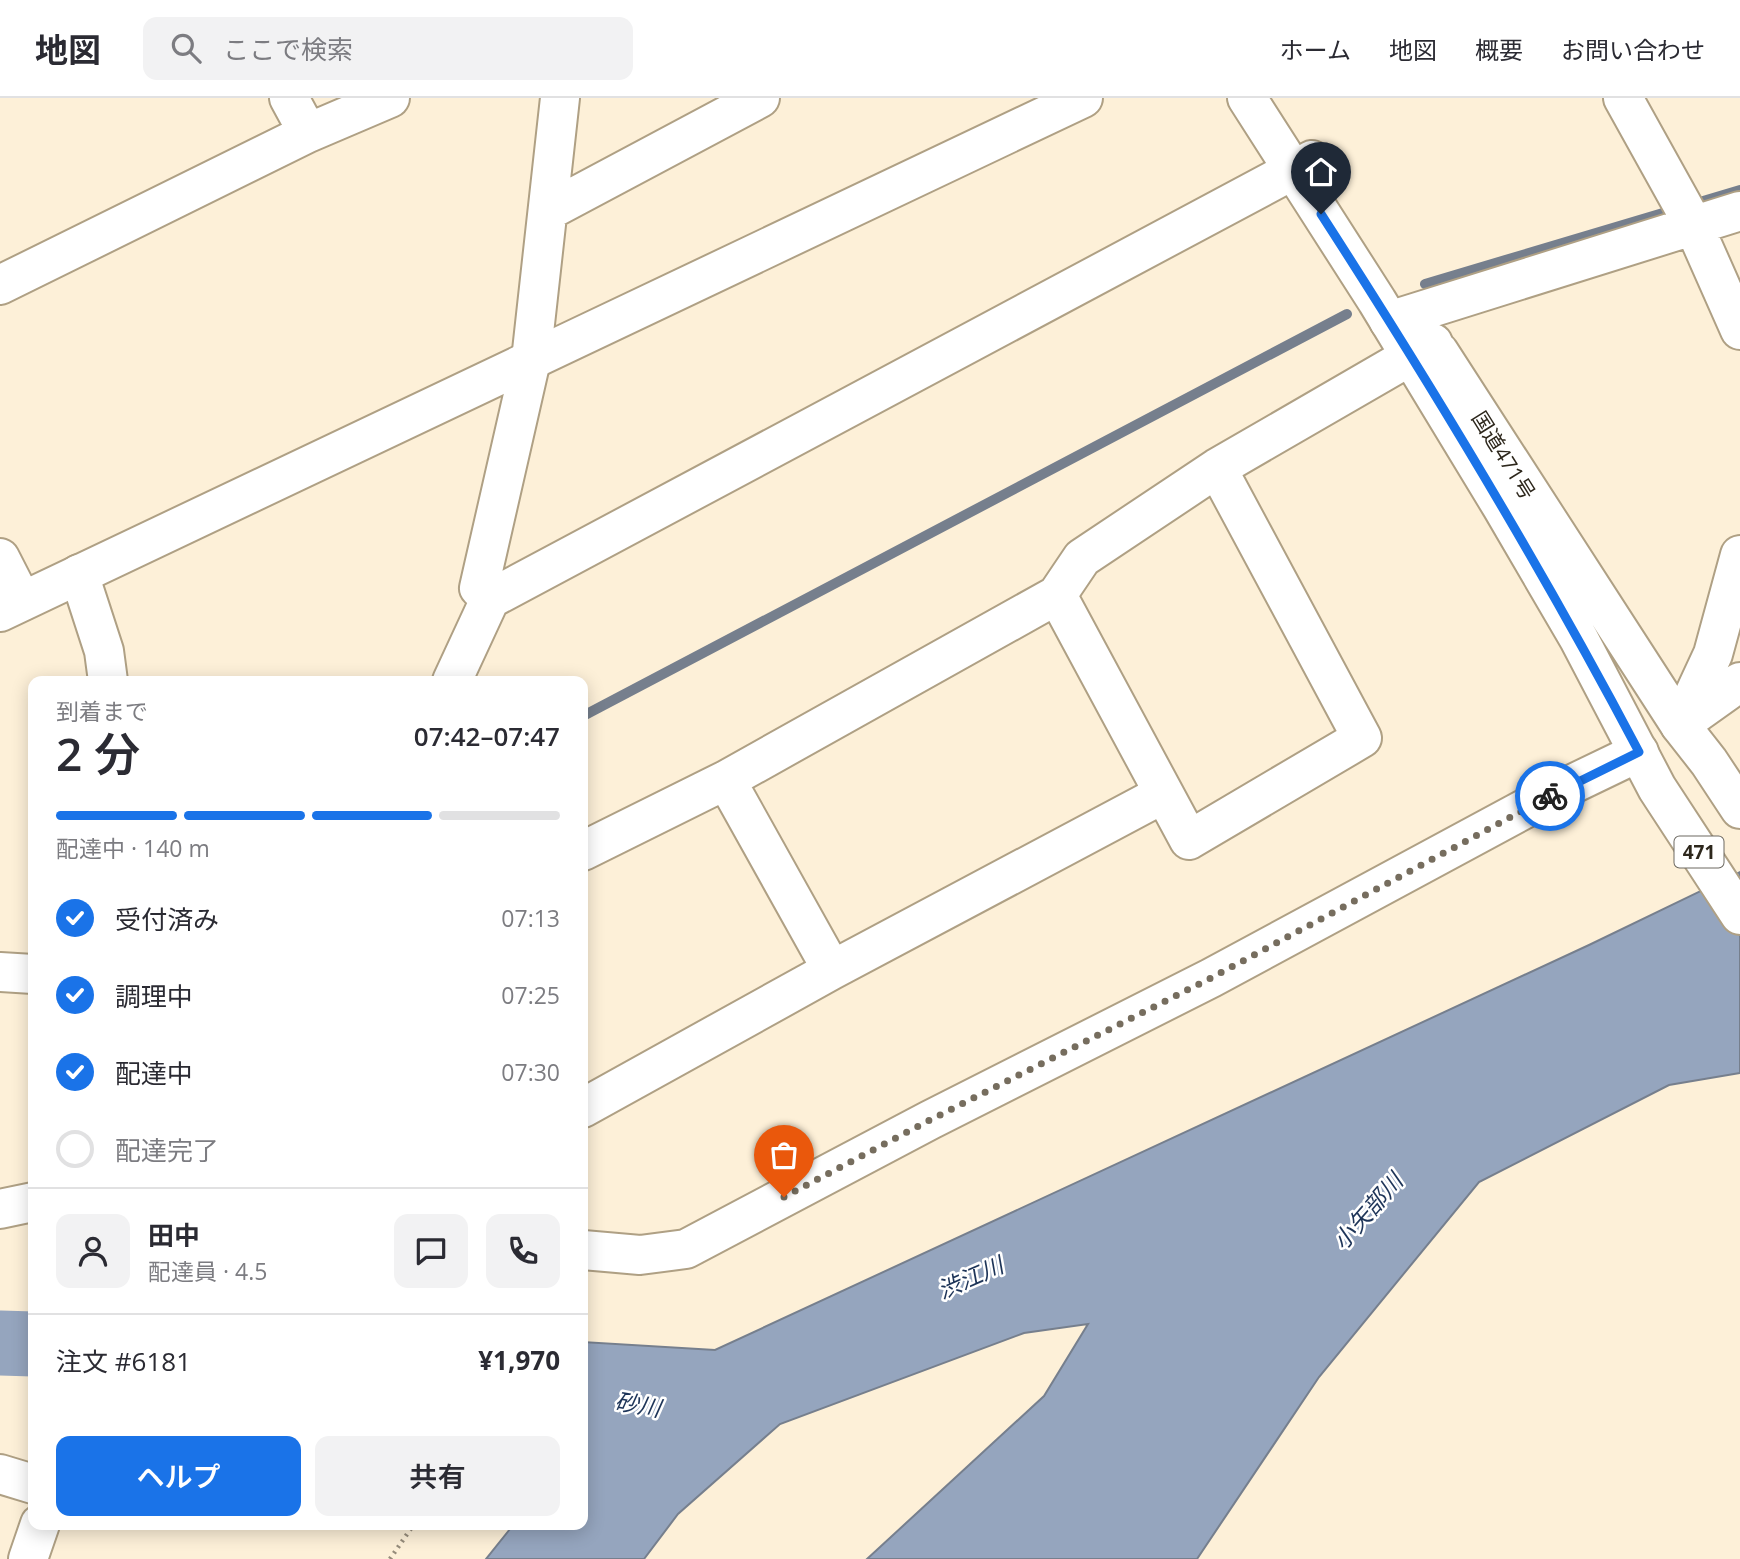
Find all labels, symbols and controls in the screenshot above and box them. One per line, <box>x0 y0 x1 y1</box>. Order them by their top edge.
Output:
search box <box>143 17 633 80</box>
text: 地図 <box>35 27 101 72</box>
icon: search <box>167 29 205 67</box>
text: ここで検索 <box>223 31 353 67</box>
text: ホーム <box>1280 33 1351 66</box>
text: 地図 <box>1389 33 1437 66</box>
text: 概要 <box>1475 33 1523 66</box>
text: お問い合わせ <box>1561 33 1705 66</box>
pin <box>1291 142 1351 214</box>
icon: home <box>1302 153 1340 191</box>
street label: 国道471号 <box>1466 406 1542 504</box>
text: 到着まで <box>56 695 148 727</box>
text: 07:42–07:47 <box>414 718 560 754</box>
text: 2 分 <box>56 722 140 784</box>
courier <box>1515 761 1585 831</box>
icon: bike <box>1531 777 1569 815</box>
text: 配達中 · 140 m <box>56 832 210 864</box>
road number: 471 <box>1674 836 1724 867</box>
icon: check <box>56 899 94 937</box>
text: 受付済み <box>115 901 219 937</box>
text: 07:13 <box>501 902 560 934</box>
icon: check <box>56 976 94 1014</box>
text: 調理中 <box>115 978 193 1014</box>
text: 07:25 <box>501 979 560 1011</box>
icon: check <box>56 1053 94 1091</box>
text: 配達中 <box>115 1055 193 1091</box>
text: 07:30 <box>501 1056 560 1088</box>
pin <box>754 1125 814 1197</box>
text: 配達完了 <box>115 1132 219 1168</box>
icon: bag <box>765 1136 803 1174</box>
water label: 小矢部川 <box>1325 1164 1411 1256</box>
button: person <box>56 1214 130 1288</box>
button: chat <box>394 1214 468 1288</box>
button: phone <box>486 1214 560 1288</box>
text: 田中 <box>148 1217 200 1253</box>
water label: 渋江川 <box>932 1247 1011 1306</box>
text: 配達員 · 4.5 <box>148 1255 267 1287</box>
text: ¥1,970 <box>478 1342 560 1378</box>
text: 注文 #6181 <box>56 1343 191 1379</box>
water label: 砂川 <box>613 1384 666 1424</box>
button: ヘルプ <box>56 1436 301 1516</box>
button: 共有 <box>315 1436 560 1516</box>

